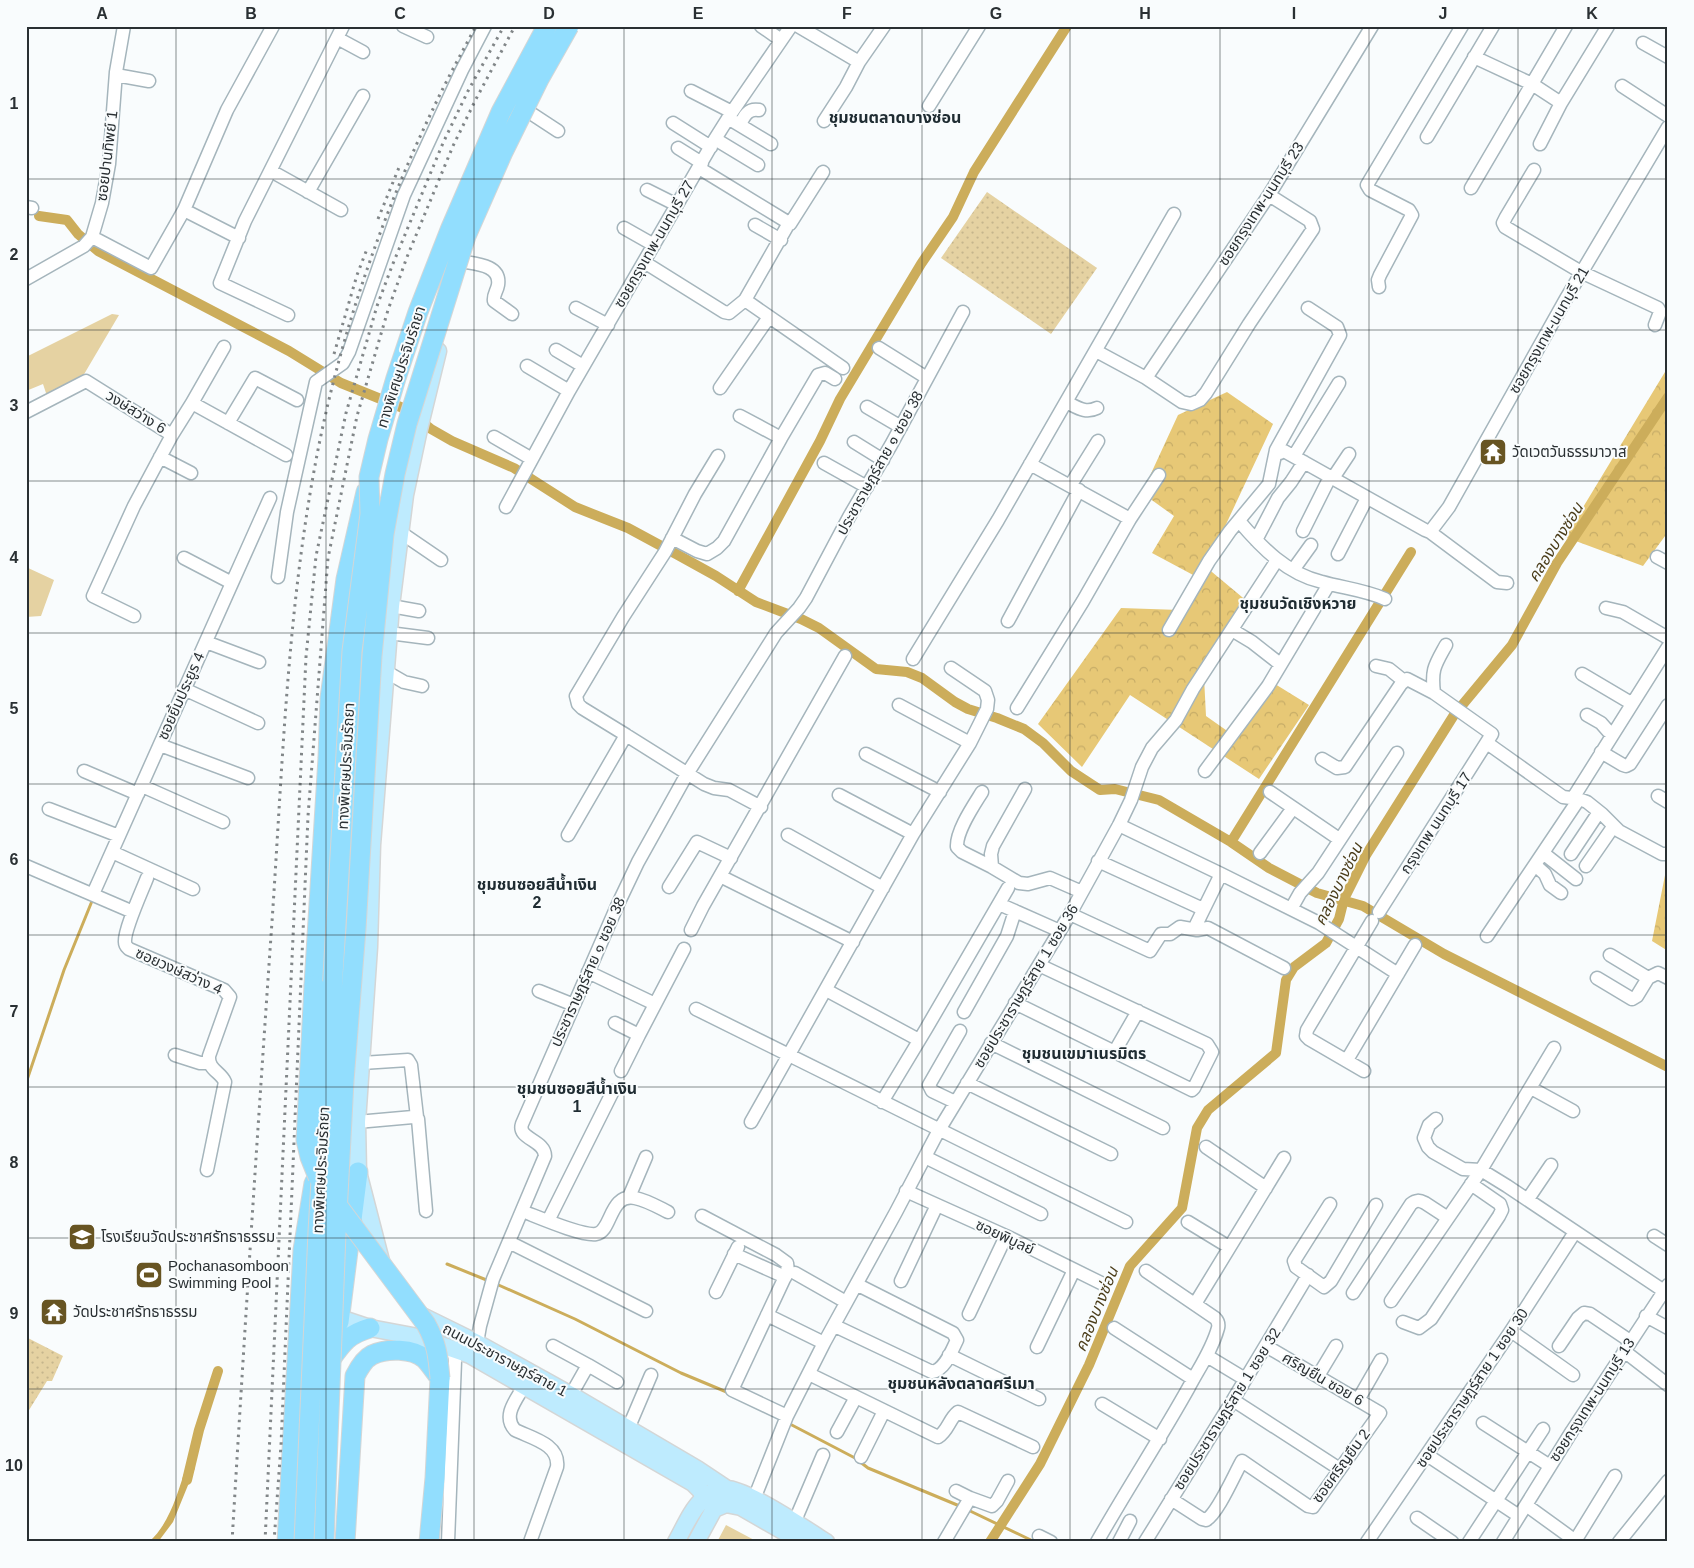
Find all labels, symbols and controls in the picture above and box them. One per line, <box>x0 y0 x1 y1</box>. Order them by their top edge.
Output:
text: A <box>96 5 108 22</box>
text: B <box>245 5 257 22</box>
text: C <box>394 5 406 22</box>
text: D <box>543 5 555 22</box>
text: E <box>693 5 704 22</box>
text: F <box>842 5 852 22</box>
text: G <box>990 5 1002 22</box>
text: H <box>1139 5 1151 22</box>
text: I <box>1292 5 1296 22</box>
text: J <box>1439 5 1447 22</box>
text: K <box>1586 5 1598 22</box>
text: 1 <box>10 95 19 112</box>
district label: ชุมชนตลาดบางซ่อน <box>829 109 961 127</box>
street label: ซอยปานทิพย์ 1 <box>93 110 120 202</box>
street label: ซอยกรุงเทพ-นนทบุรี 23 <box>1214 139 1308 269</box>
street label: ซอยกรุงเทพ-นนทบุรี 27 <box>610 177 698 311</box>
text: 2 <box>10 246 19 263</box>
street label: ซอยกรุงเทพ-นนทบุรี 21 <box>1505 263 1593 397</box>
street label: ทางพิเศษประจิมรัถยา <box>373 304 428 430</box>
street label: วงษ์สว่าง 6 <box>103 386 169 437</box>
street label: ประชาราษฎร์สาย ๑ ซอย 38 <box>833 388 926 538</box>
text: 3 <box>10 397 19 414</box>
temple icon: วัดเวตวันธรรมาวาส <box>1478 437 1508 467</box>
place label: วัดเวตวันธรรมาวาส <box>1512 443 1627 460</box>
water label: คลองบางซ่อน <box>1525 499 1587 585</box>
text: 4 <box>10 549 19 566</box>
district label: ชุมชนวัดเชิงหวาย <box>1240 595 1356 613</box>
street label: ซอยยิ้มประยูร 4 <box>153 649 208 743</box>
text: 5 <box>10 700 19 717</box>
street label: ทางพิเศษประจิมรัถยา <box>334 702 357 830</box>
street label: กรุงเทพ นนทบุรี 17 <box>1397 769 1475 877</box>
water label: คลองบางซ่อน <box>1311 839 1366 928</box>
text: 6 <box>10 851 19 868</box>
district label: ชุมชนซอยสีน้ำเงิน 2 <box>477 873 597 911</box>
street label: ประชาราษฎร์สาย ๑ ซอย 38 <box>547 894 628 1049</box>
street label: ซอยประชาราษฎร์สาย 1 ซอย 36 <box>970 901 1081 1071</box>
street label: ซอยวงษ์สว่าง 4 <box>133 944 225 997</box>
text: 7 <box>10 1003 19 1020</box>
district label: ชุมชนเขมาเนรมิตร <box>1022 1045 1146 1063</box>
district label: ชุมชนซอยสีน้ำเงิน 1 <box>517 1077 637 1115</box>
street label: ทางพิเศษประจิมรัถยา <box>309 1106 332 1234</box>
text: 8 <box>10 1154 19 1171</box>
street label: ซอยพิบูลย์ <box>973 1216 1037 1258</box>
school or university icon: โรงเรียนวัดประชาศรัทธาธรรม <box>67 1222 97 1252</box>
place label: โรงเรียนวัดประชาศรัทธาธรรม <box>101 1228 275 1245</box>
place label: Pochanasomboon Swimming Pool <box>168 1257 289 1291</box>
sports icon: Pochanasomboon Swimming Pool <box>134 1260 164 1290</box>
water label: คลองบางซ่อน <box>1072 1263 1122 1354</box>
temple icon: วัดประชาศรัทธาธรรม <box>39 1297 69 1327</box>
place label: วัดประชาศรัทธาธรรม <box>73 1303 198 1320</box>
text: 9 <box>10 1305 19 1322</box>
street label: ซอยประชาราษฎร์สาย 1 ซอย 30 <box>1412 1305 1531 1470</box>
street label: ถนนประชาราษฎร์สาย 1 <box>440 1319 570 1400</box>
street label: ซอยประชาราษฎร์สาย 1 ซอย 32 <box>1170 1325 1284 1493</box>
street label: ซอยกรุงเทพ-นนทบุรี 13 <box>1545 1335 1639 1465</box>
street label: ศริญยืน ซอย 6 <box>1280 1348 1367 1409</box>
district label: ชุมชนหลังตลาดศรีเมา <box>887 1375 1035 1393</box>
street label: ซอยศริญยืน 2 <box>1308 1426 1373 1506</box>
text: 10 <box>5 1457 23 1474</box>

